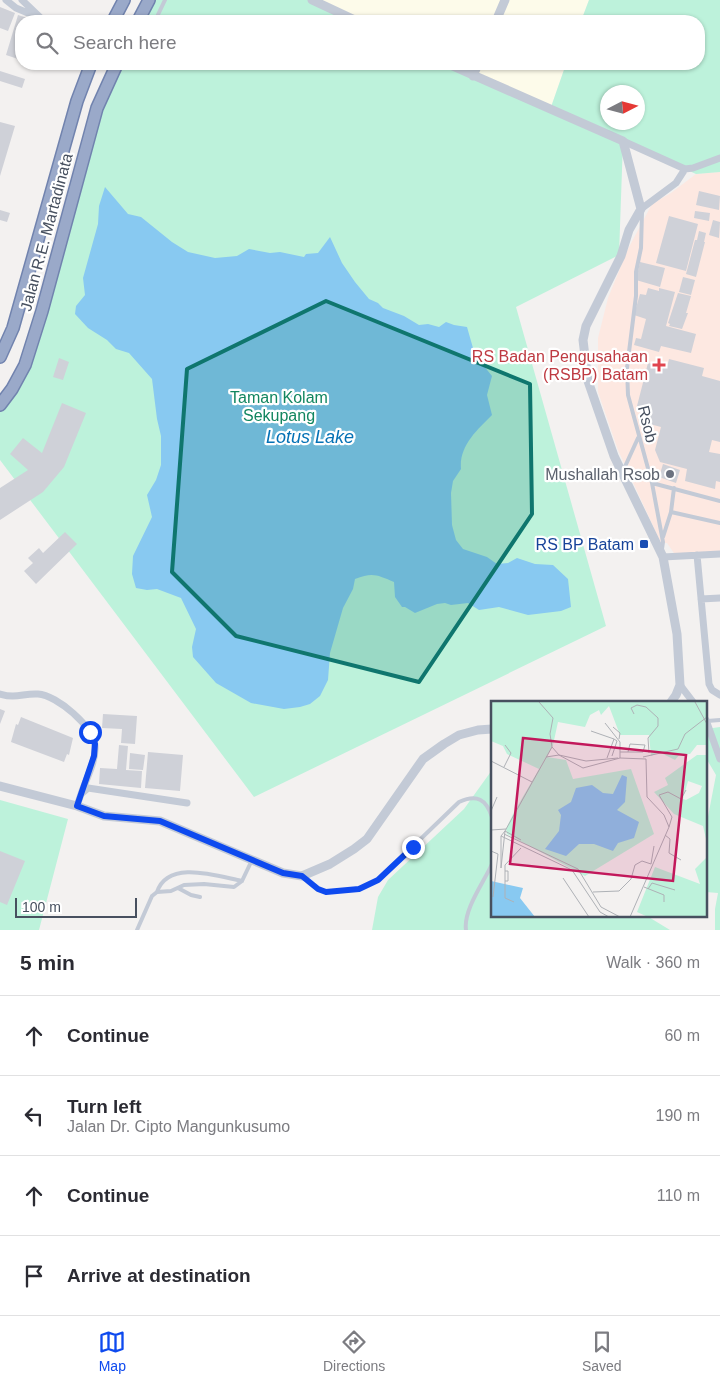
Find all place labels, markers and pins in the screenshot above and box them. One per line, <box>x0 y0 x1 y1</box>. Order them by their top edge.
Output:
place label: RS Badan Pengusahaan (RSBP) Batam <box>472 348 648 383</box>
marker: RS Badan Pengusahaan (RSBP) Batam <box>652 358 666 372</box>
place label: Mushallah Rsob <box>545 466 660 483</box>
marker: Mushallah Rsob <box>664 468 676 480</box>
place label: RS BP Batam <box>536 536 634 553</box>
marker: RS BP Batam <box>638 538 650 550</box>

